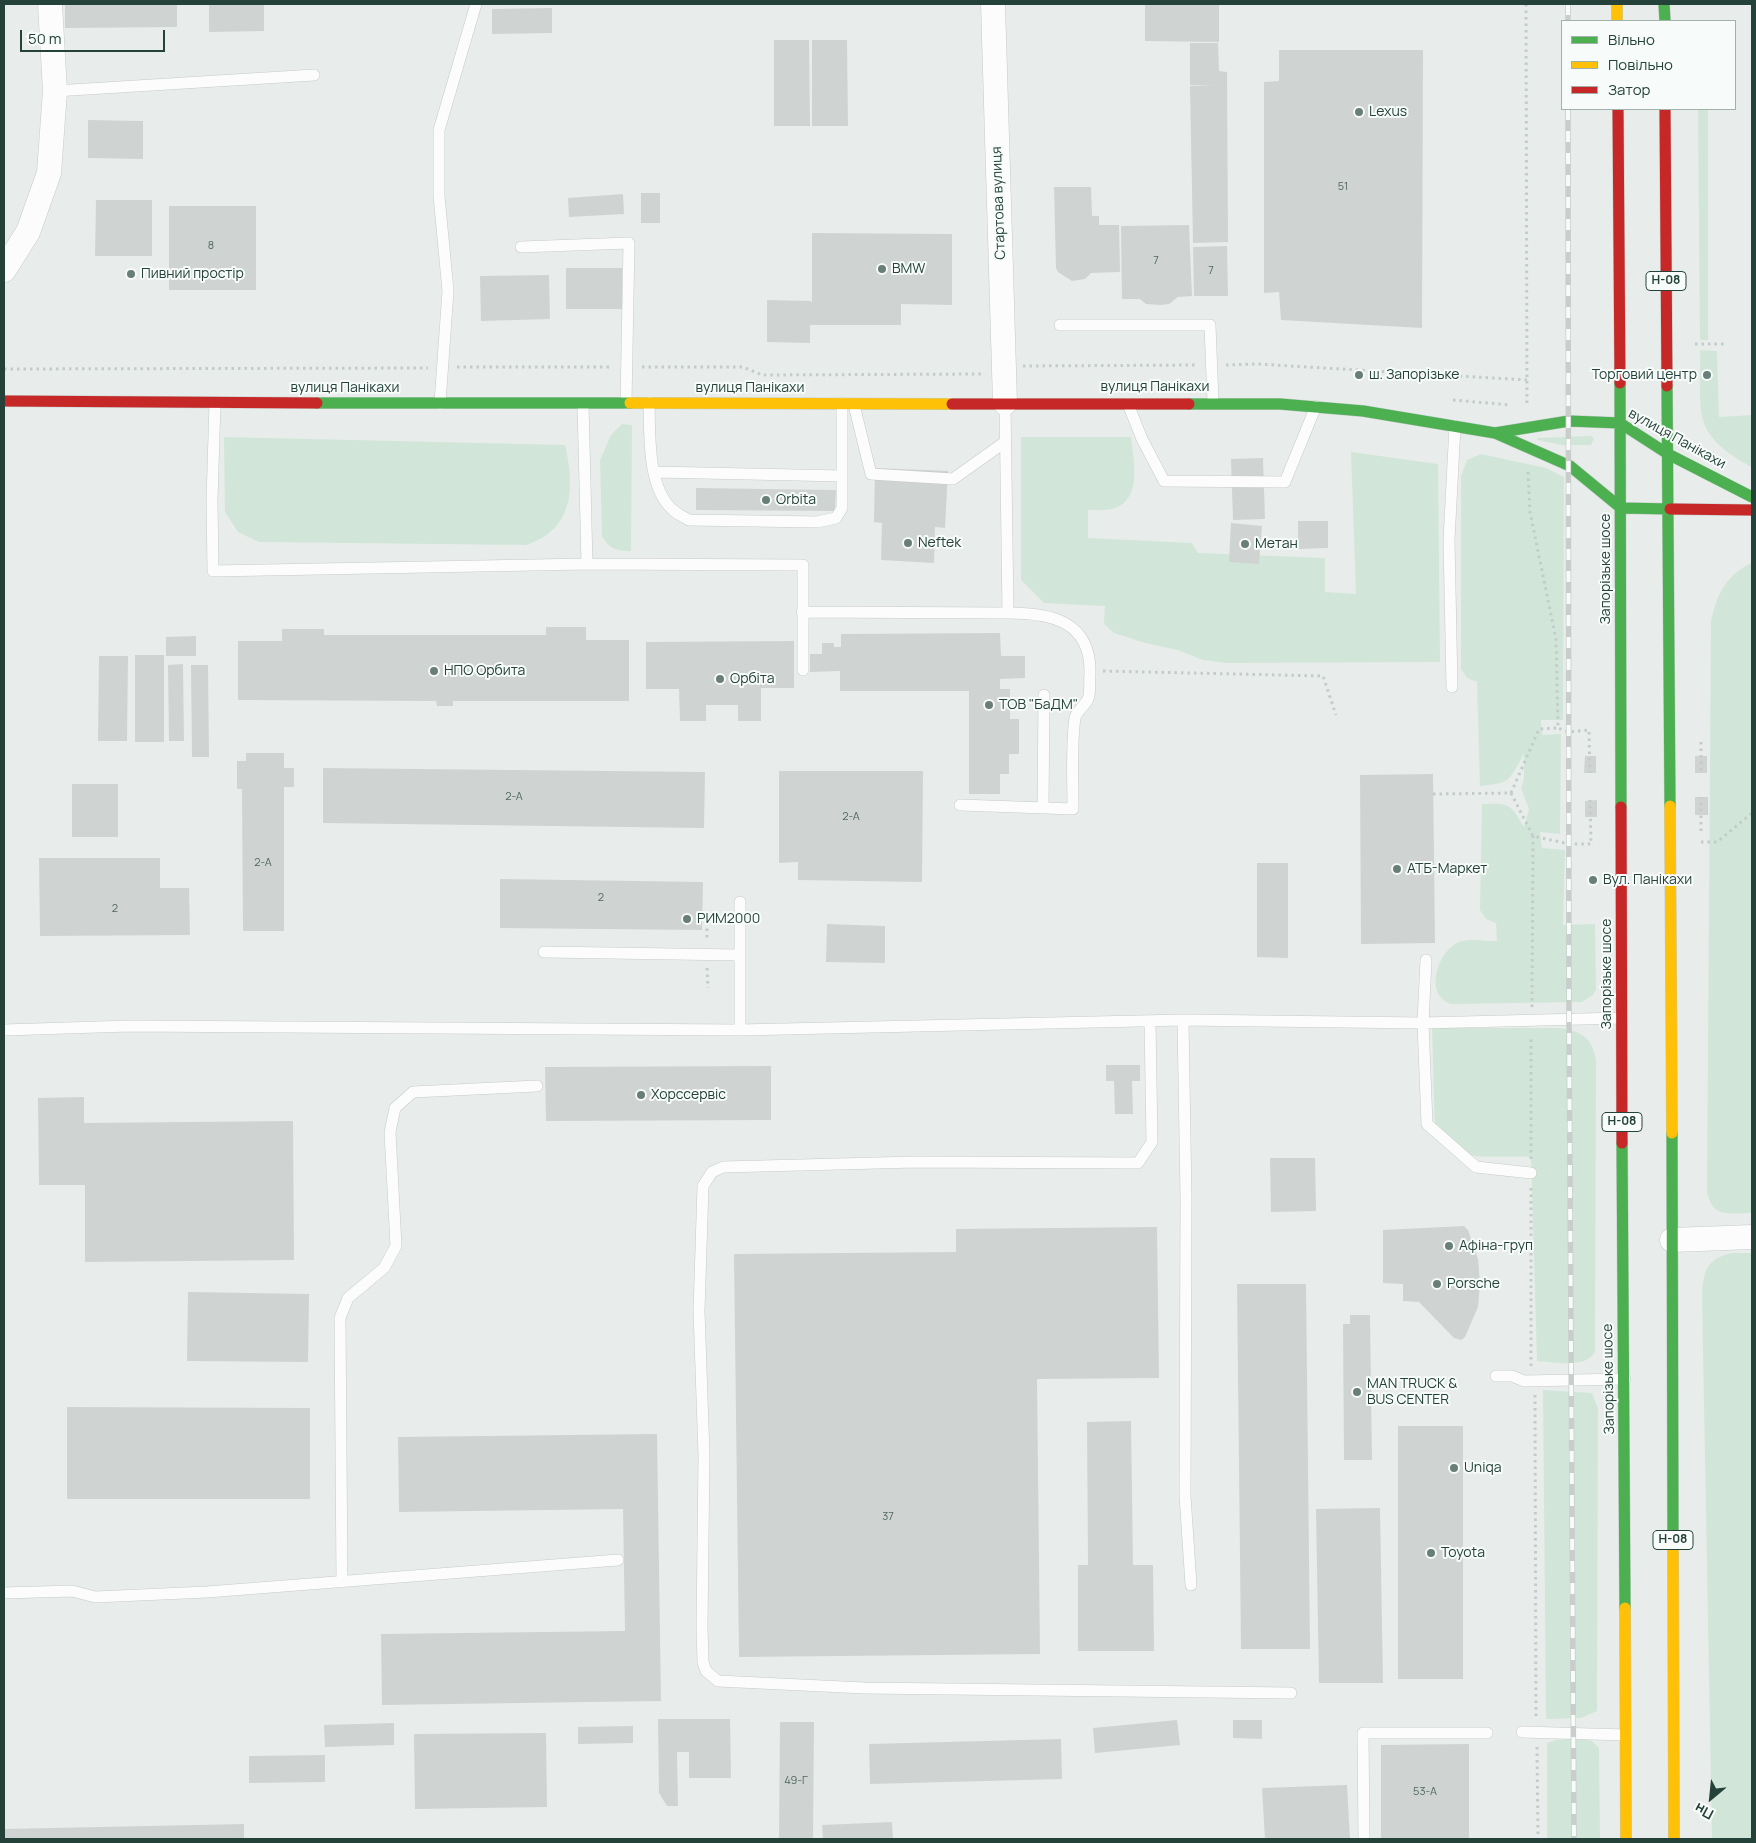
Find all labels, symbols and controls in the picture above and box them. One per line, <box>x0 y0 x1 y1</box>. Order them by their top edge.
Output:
scale bar <box>22 20 168 52</box>
legend <box>1561 20 1736 110</box>
text: 50 m <box>28 28 62 49</box>
text: Вільно <box>1608 29 1655 50</box>
text: Повільно <box>1608 54 1673 75</box>
text: Затор <box>1608 79 1650 100</box>
place label: Lexus <box>1369 104 1407 120</box>
marker: Lexus <box>1353 106 1365 118</box>
street label: Стартова вулиця <box>989 146 1009 260</box>
house number: 51 <box>1338 180 1348 194</box>
house number: 8 <box>208 239 214 253</box>
house number: 7 <box>1153 254 1159 268</box>
place label: BMW <box>892 261 925 277</box>
marker: BMW <box>876 263 888 275</box>
house number: 7 <box>1208 264 1214 278</box>
place label: Пивний простір <box>141 266 244 282</box>
marker: Пивний простір <box>125 268 137 280</box>
road number: Н-08 <box>1646 272 1686 290</box>
place label: ш. Запорізьке <box>1369 367 1459 383</box>
place label: Торговий центр <box>1592 367 1697 383</box>
marker: ш. Запорізьке <box>1353 369 1365 381</box>
marker: Торговий центр <box>1701 369 1713 381</box>
street label: вулиця Панікахи <box>1101 379 1209 395</box>
street label: вулиця Панікахи <box>291 380 399 396</box>
street label: вулиця Панікахи <box>696 380 804 396</box>
street label: вулиця Панікахи <box>1625 405 1729 473</box>
place label: Orbita <box>776 492 816 508</box>
marker: Orbita <box>760 494 772 506</box>
street label: Запорізьке шосе <box>1598 514 1614 624</box>
place label: Neftek <box>918 535 961 551</box>
place label: Метан <box>1255 536 1298 552</box>
marker: Neftek <box>902 537 914 549</box>
marker: Метан <box>1239 538 1251 550</box>
place label: НПО Орбита <box>444 663 525 679</box>
marker: НПО Орбита <box>428 665 440 677</box>
place label: Орбіта <box>730 671 774 687</box>
marker: Орбіта <box>714 673 726 685</box>
place label: ТОВ "БаДМ" <box>999 697 1078 713</box>
marker: ТОВ "БаДМ" <box>983 699 995 711</box>
house number: 2-А <box>505 790 523 804</box>
house number: 2-А <box>842 810 860 824</box>
house number: 2-А <box>254 856 272 870</box>
place label: АТБ-Маркет <box>1407 861 1487 877</box>
marker: АТБ-Маркет <box>1391 863 1403 875</box>
place label: Вул. Панікахи <box>1603 872 1692 888</box>
marker: Вул. Панікахи <box>1587 874 1599 886</box>
house number: 2 <box>598 891 604 905</box>
house number: 2 <box>112 902 118 916</box>
place label: РИМ2000 <box>697 911 760 927</box>
marker: РИМ2000 <box>681 913 693 925</box>
street label: Запорізьке шосе <box>1599 919 1615 1029</box>
place label: Хорссервіс <box>651 1087 726 1103</box>
marker: Хорссервіс <box>635 1089 647 1101</box>
road number: Н-08 <box>1602 1112 1642 1132</box>
place label: Афіна-груп <box>1459 1238 1533 1254</box>
marker: Афіна-груп <box>1443 1240 1455 1252</box>
place label: Porsche <box>1447 1276 1500 1292</box>
marker: Porsche <box>1431 1278 1443 1290</box>
street label: Запорізьке шосе <box>1600 1323 1618 1435</box>
place label: MAN TRUCK & BUS CENTER <box>1367 1376 1457 1408</box>
marker: MAN TRUCK & BUS CENTER <box>1351 1386 1363 1398</box>
place label: Uniqa <box>1464 1460 1501 1476</box>
marker: Uniqa <box>1448 1462 1460 1474</box>
house number: 37 <box>882 1510 894 1524</box>
road number: Н-08 <box>1653 1530 1693 1550</box>
place label: Toyota <box>1441 1545 1485 1561</box>
marker: Toyota <box>1425 1547 1437 1559</box>
north arrow <box>1686 1773 1736 1823</box>
house number: 49-Г <box>784 1774 808 1788</box>
house number: 53-А <box>1413 1785 1437 1799</box>
text: Пн <box>1691 1799 1717 1825</box>

